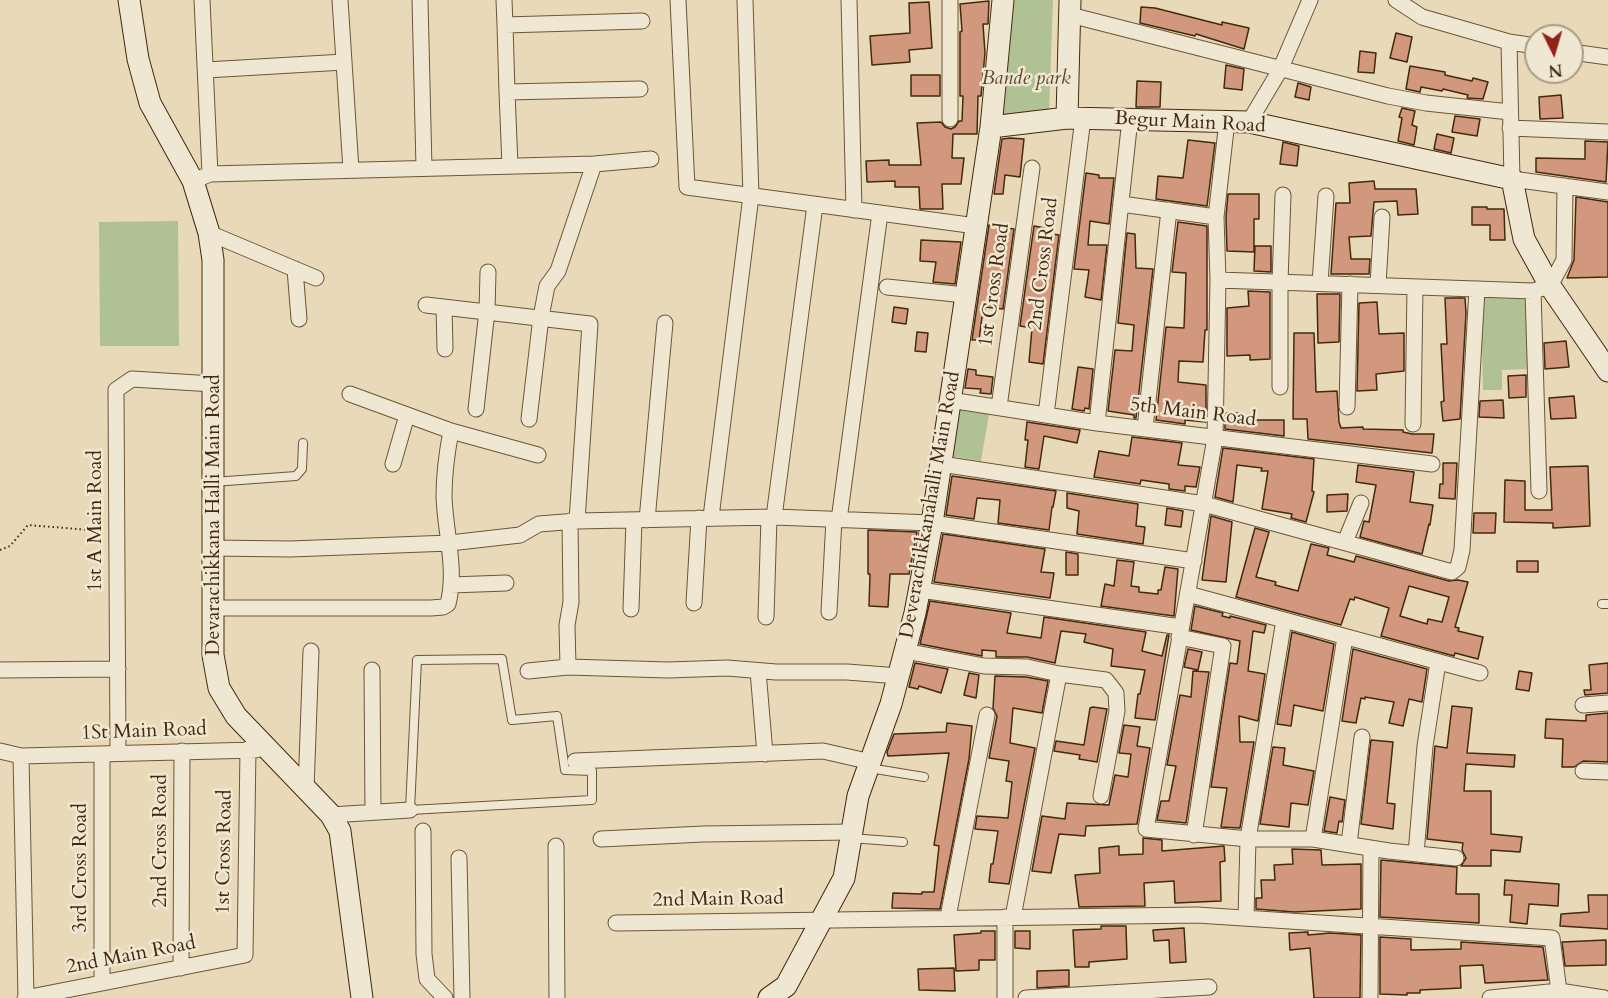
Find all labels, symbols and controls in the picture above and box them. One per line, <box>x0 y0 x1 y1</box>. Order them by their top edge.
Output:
north arrow <box>1524 24 1584 84</box>
text: N <box>1548 58 1563 82</box>
park label: Bande park <box>981 67 1071 91</box>
street label: Begur Main Road <box>1114 107 1266 139</box>
street label: 2nd Cross Road <box>1024 196 1064 332</box>
street label: 1st Cross Road <box>974 222 1016 348</box>
street label: Deverachikkanahalli Main Road <box>896 370 966 640</box>
street label: Devarachikkana Halli Main Road <box>202 374 226 656</box>
street label: 5th Main Road <box>1129 393 1257 433</box>
street label: 1st A Main Road <box>84 450 108 592</box>
street label: 1St Main Road <box>81 718 207 746</box>
street label: 2nd Cross Road <box>149 774 173 908</box>
street label: 1st Cross Road <box>212 789 238 915</box>
street label: 3rd Cross Road <box>69 803 93 933</box>
street label: 2nd Main Road <box>652 887 784 913</box>
street label: 2nd Main Road <box>64 932 198 980</box>

